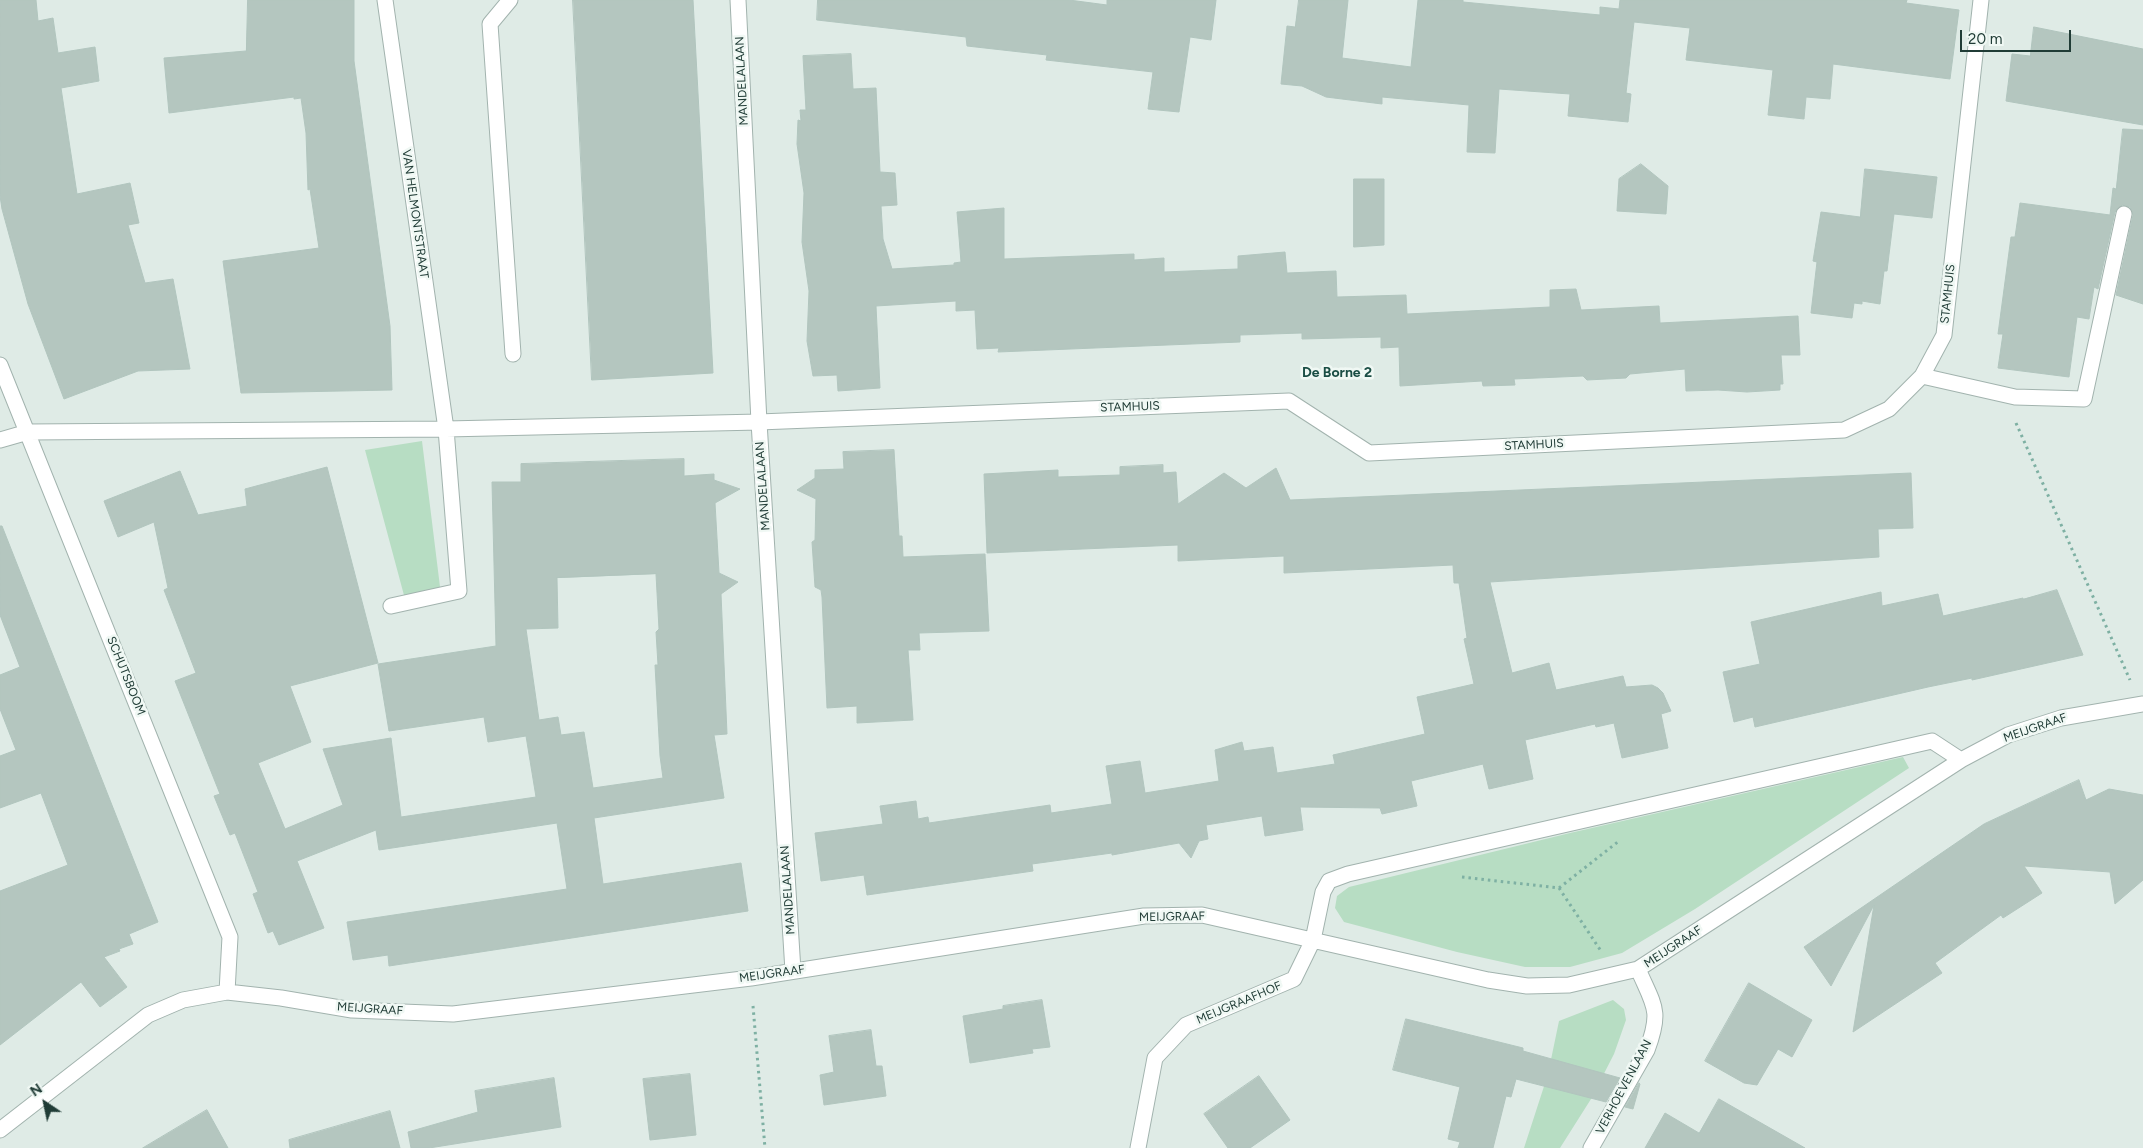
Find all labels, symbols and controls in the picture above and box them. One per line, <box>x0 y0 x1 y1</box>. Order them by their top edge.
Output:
scale bar <box>1963 20 2074 52</box>
text: 20 m <box>1968 30 2002 48</box>
street label: MANDELALAAN <box>732 36 752 126</box>
street label: VAN HELMONTSTRAAT <box>399 149 431 279</box>
street label: STAMHUIS <box>1938 264 1958 324</box>
district label: De Borne 2 <box>1302 365 1372 381</box>
street label: STAMHUIS <box>1100 399 1160 415</box>
street label: STAMHUIS <box>1504 436 1564 454</box>
street label: MANDELALAAN <box>753 441 773 531</box>
street label: SCHUTSBOOM <box>104 635 148 717</box>
street label: MEIJGRAAF <box>2001 710 2069 746</box>
street label: MANDELALAAN <box>778 845 798 935</box>
street label: MEIJGRAAF <box>1139 909 1205 925</box>
street label: MEIJGRAAF <box>1641 923 1705 971</box>
street label: MEIJGRAAF <box>738 962 806 986</box>
street label: MEIJGRAAFHOF <box>1194 979 1284 1027</box>
street label: MEIJGRAAF <box>337 1000 403 1018</box>
street label: VERHOEVENLAAN <box>1593 1037 1655 1137</box>
north arrow <box>20 1078 70 1128</box>
text: N <box>27 1080 46 1100</box>

